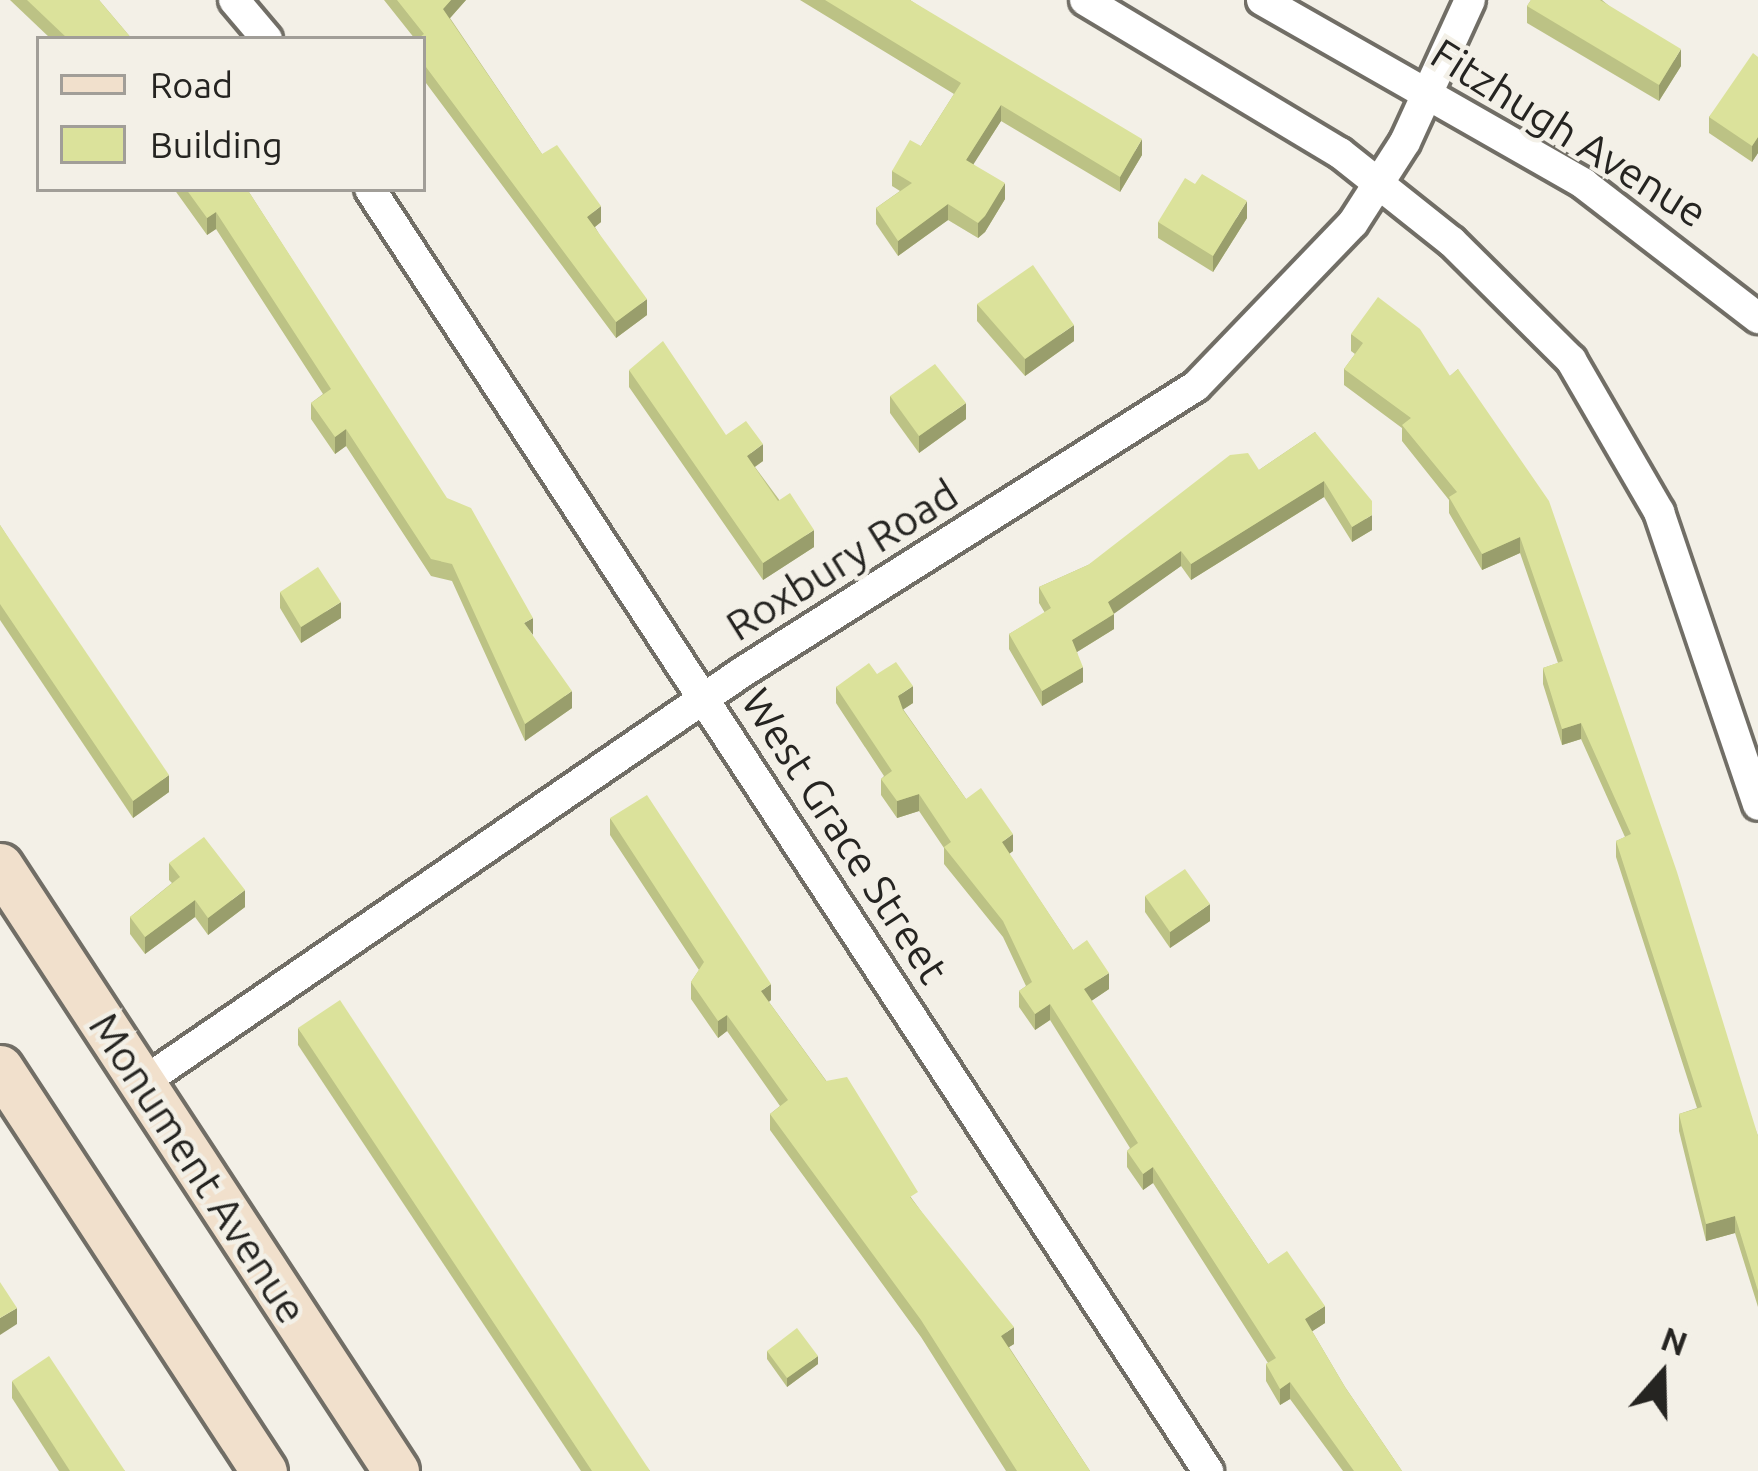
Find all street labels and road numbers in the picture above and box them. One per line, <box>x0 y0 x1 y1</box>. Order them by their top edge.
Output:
street label: Fitzhugh Avenue <box>1422 28 1716 238</box>
street label: Roxbury Road <box>717 469 967 651</box>
street label: West Grace Street <box>731 679 959 993</box>
street label: Monument Avenue <box>79 1003 317 1333</box>

